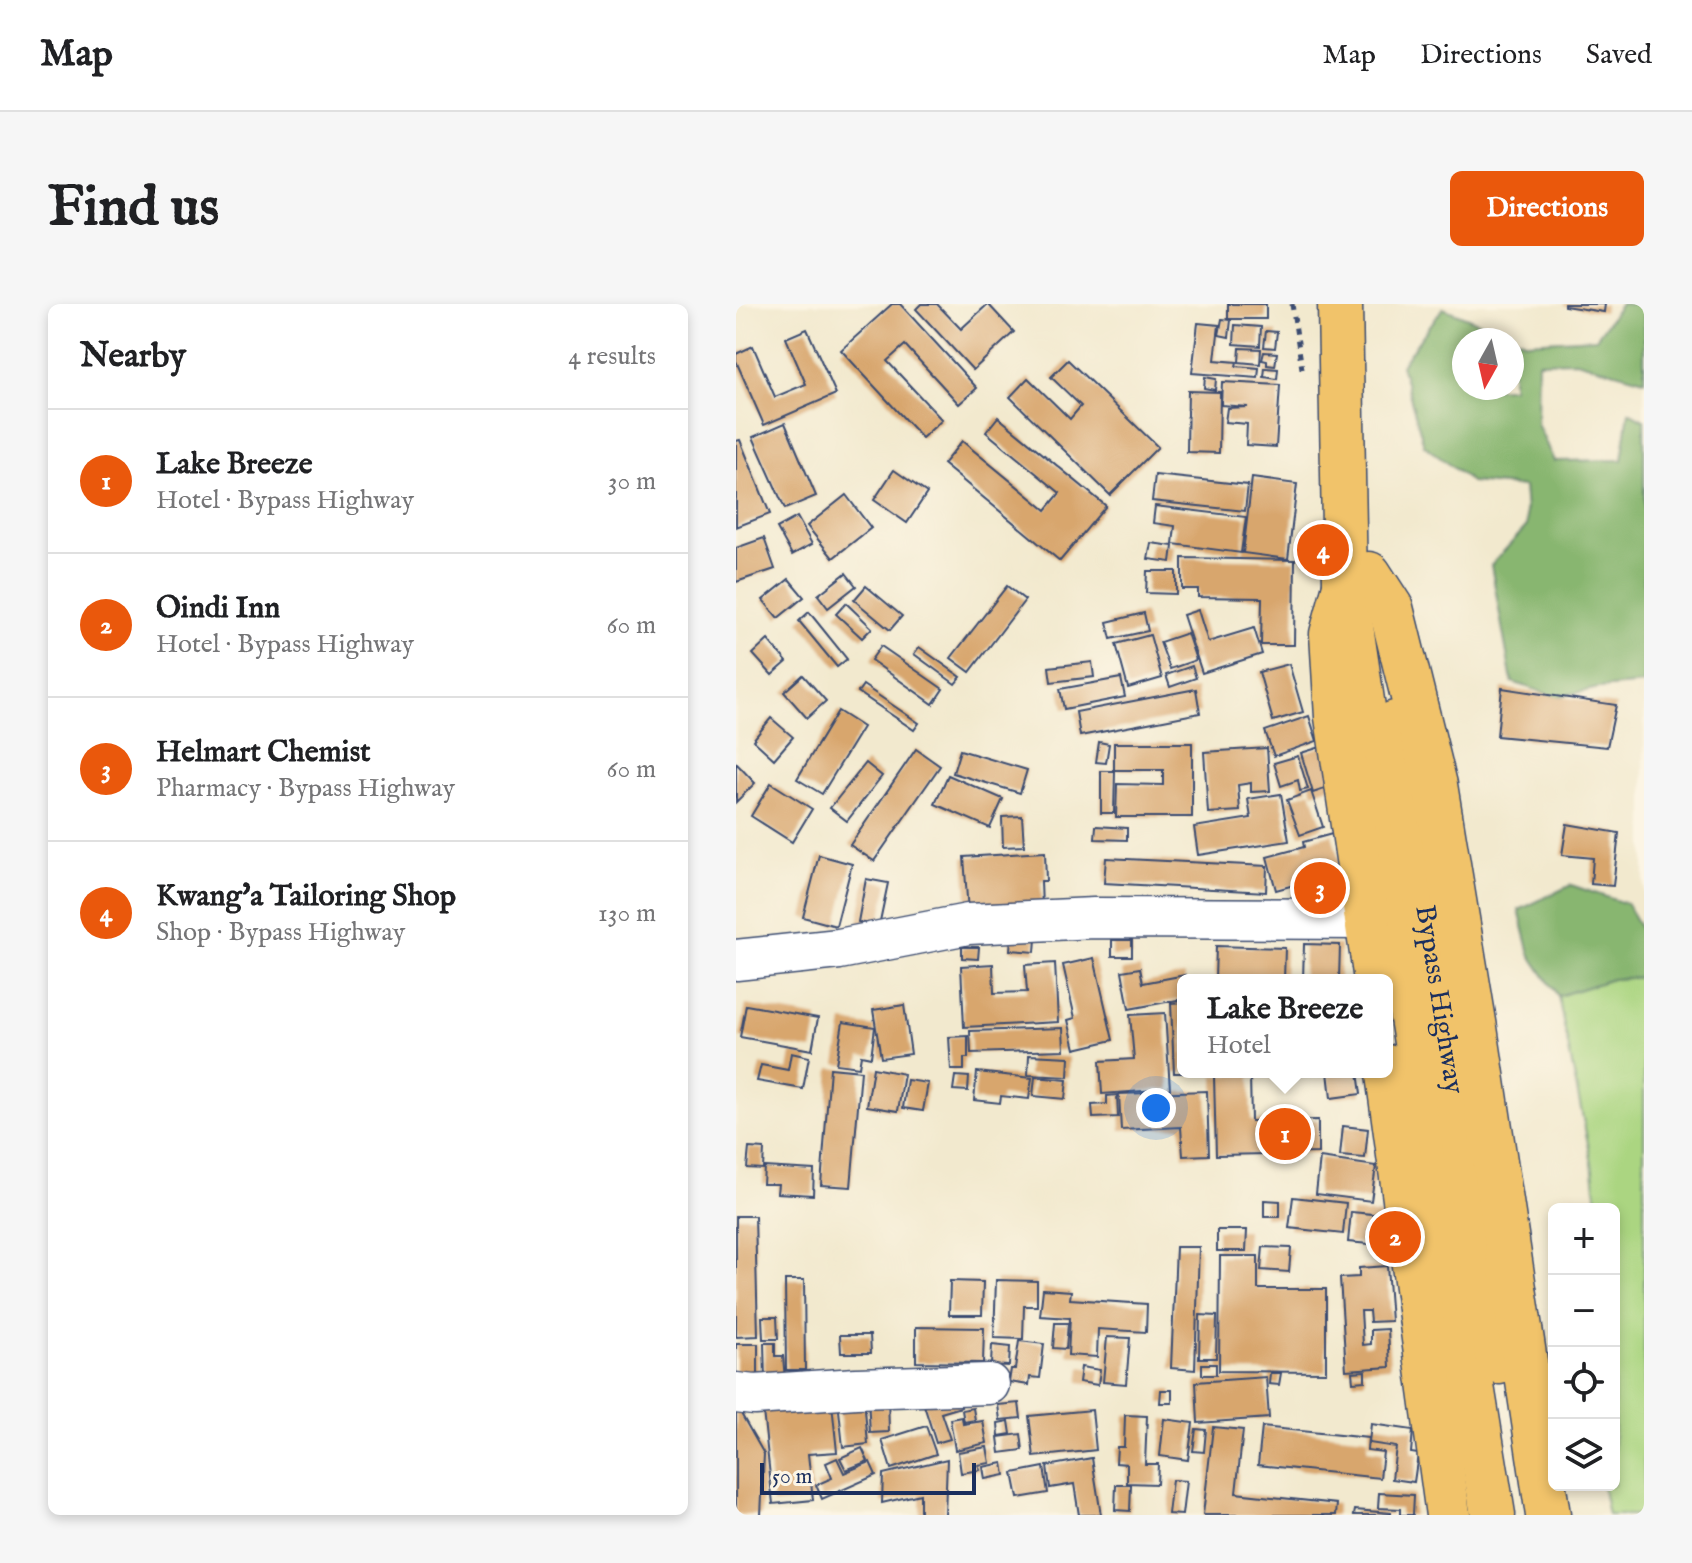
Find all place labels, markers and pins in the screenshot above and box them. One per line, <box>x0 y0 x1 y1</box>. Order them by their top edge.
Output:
pin: 4 <box>1297 520 1349 580</box>
pin: 3 <box>1294 858 1346 918</box>
pin: 1 <box>1259 1104 1311 1164</box>
pin: 2 <box>1369 1207 1421 1267</box>

